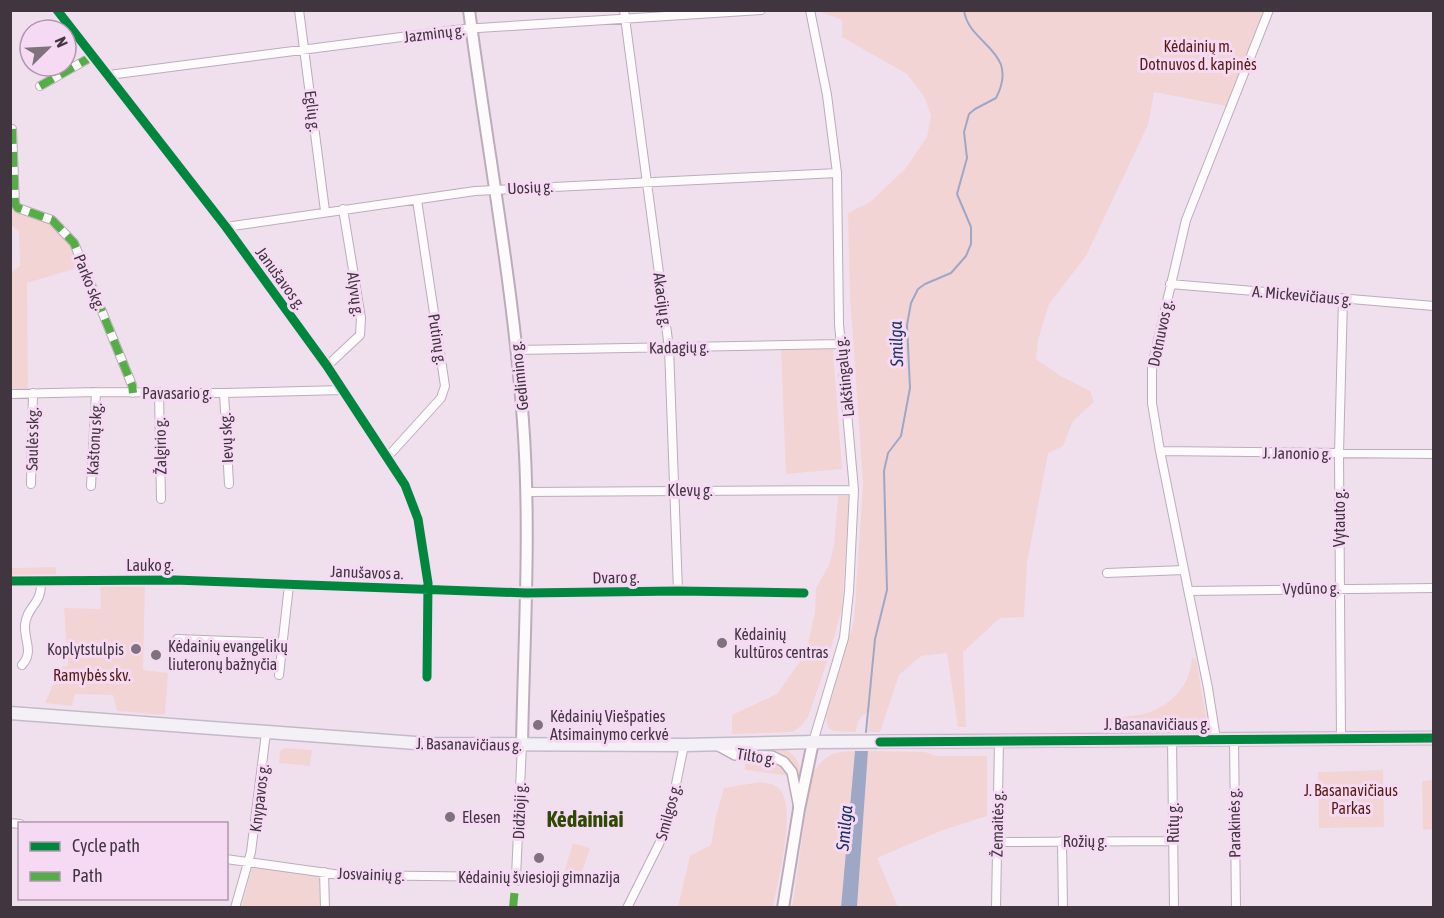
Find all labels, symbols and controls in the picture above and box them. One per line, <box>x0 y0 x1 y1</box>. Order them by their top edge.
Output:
north arrow <box>18 18 78 78</box>
street label: Jazminų g. <box>403 20 466 47</box>
text: N <box>52 34 72 50</box>
park label: Kėdainių m. Dotnuvos d. kapinės <box>1139 37 1257 74</box>
street label: Eglių g. <box>301 89 324 133</box>
street label: Uosių g. <box>507 177 554 198</box>
street label: Janušavos g. <box>252 243 310 313</box>
street label: Parko skg. <box>70 251 109 313</box>
street label: Alyvų g. <box>343 271 368 318</box>
street label: Akacijų g. <box>649 271 676 329</box>
street label: A. Mickevičiaus g. <box>1251 282 1353 309</box>
street label: Dotnuvos g. <box>1144 298 1177 368</box>
street label: Putinų g. <box>424 312 451 366</box>
water label: Smilga <box>885 320 907 368</box>
street label: Lakštingalų g. <box>831 336 858 418</box>
street label: Kadagių g. <box>649 337 709 358</box>
street label: Gedimino g. <box>506 340 533 411</box>
street label: Pavasario g. <box>142 384 212 403</box>
street label: Kaštonų skg. <box>83 402 106 476</box>
street label: Saulės skg. <box>22 407 43 471</box>
street label: Ievų skg. <box>216 412 237 463</box>
street label: Žalgirio g. <box>151 417 170 475</box>
street label: J. Janonio g. <box>1263 443 1332 464</box>
street label: Klevų g. <box>667 481 713 500</box>
street label: Vytauto g. <box>1330 489 1349 547</box>
street label: Lauko g. <box>126 556 174 575</box>
street label: Janušavos a. <box>330 562 404 582</box>
street label: Dvaro g. <box>592 568 640 587</box>
street label: Vydūno g. <box>1282 579 1340 598</box>
place label: Kėdainių kultūros centras <box>734 625 829 661</box>
marker: Kėdainių kultūros centras <box>715 636 729 650</box>
place label: Kėdainių evangelikų liuteronų bažnyčia <box>168 637 288 674</box>
place label: Koplytstulpis <box>47 640 124 659</box>
marker: Koplytstulpis <box>129 642 143 656</box>
marker: Kėdainių evangelikų liuteronų bažnyčia <box>149 648 163 662</box>
park label: Ramybės skv. <box>53 666 131 685</box>
place label: Kėdainių Viešpaties Atsimainymo cerkvė <box>550 707 669 744</box>
street label: J. Basanavičiaus g. <box>1104 715 1210 734</box>
marker: Kėdainių Viešpaties Atsimainymo cerkvė <box>531 718 545 732</box>
street label: J. Basanavičiaus g. <box>416 734 522 755</box>
street label: Tilto g. <box>735 744 777 769</box>
street label: Knypavos g. <box>246 763 273 833</box>
park label: J. Basanavičiaus Parkas <box>1304 781 1398 817</box>
street label: Didžioji g. <box>509 782 530 840</box>
street label: Smilgos g. <box>652 782 685 842</box>
street label: Parakinės g. <box>1224 788 1245 858</box>
street label: Žemaitės g. <box>987 791 1008 857</box>
street label: Rūtų g. <box>1164 803 1183 843</box>
water label: Smilga <box>831 804 857 853</box>
district label: Kėdainiai <box>547 806 623 832</box>
place label: Elesen <box>462 808 501 826</box>
marker: Elesen <box>443 810 457 824</box>
legend <box>18 822 228 900</box>
street label: Rožių g. <box>1063 832 1107 851</box>
text: Cycle path <box>72 835 140 856</box>
marker: Kėdainių šviesioji gimnazija <box>532 851 546 865</box>
street label: Josvainių g. <box>337 864 405 885</box>
text: Path <box>72 865 103 886</box>
place label: Kėdainių šviesioji gimnazija <box>458 868 620 887</box>

